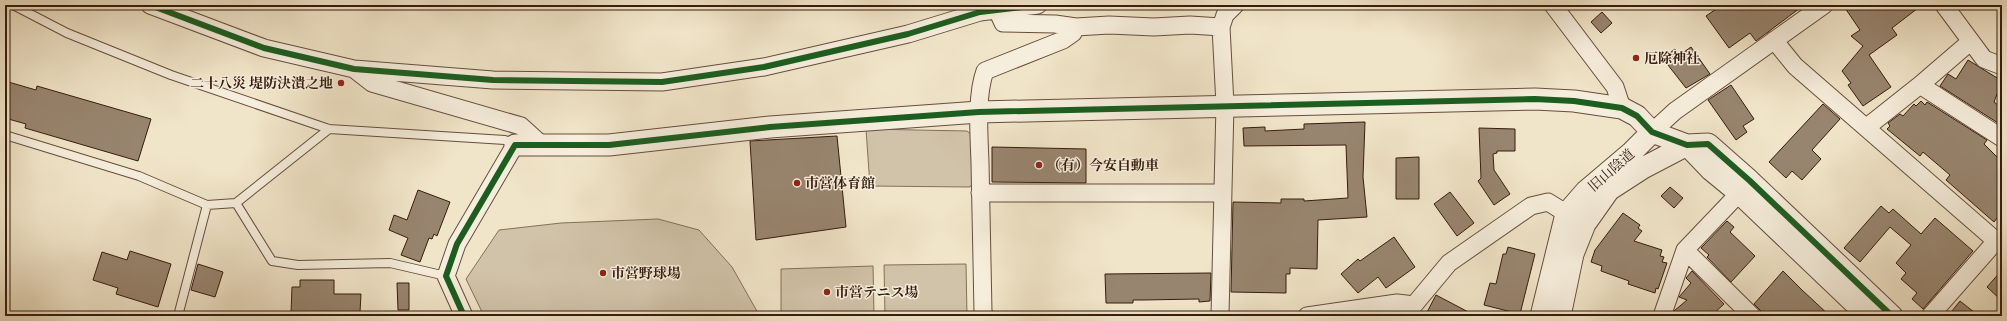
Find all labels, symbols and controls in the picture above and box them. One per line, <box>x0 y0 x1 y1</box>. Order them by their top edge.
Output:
place label: 厄除神社 <box>1644 50 1700 68</box>
marker: 厄除神社 <box>1631 53 1641 63</box>
place label: 二十八災 堤防決潰之地 <box>190 75 333 93</box>
marker: 二十八災 堤防決潰之地 <box>336 78 346 88</box>
street label: 旧山陰道 <box>1585 146 1639 196</box>
place label: （有）今安自動車 <box>1047 157 1159 175</box>
marker: （有）今安自動車 <box>1034 160 1044 170</box>
place label: 市営体育館 <box>805 175 875 193</box>
marker: 市営体育館 <box>792 178 802 188</box>
place label: 市営野球場 <box>611 265 681 283</box>
marker: 市営野球場 <box>598 268 608 278</box>
place label: 市営テニス場 <box>835 284 918 302</box>
marker: 市営テニス場 <box>822 287 832 297</box>

